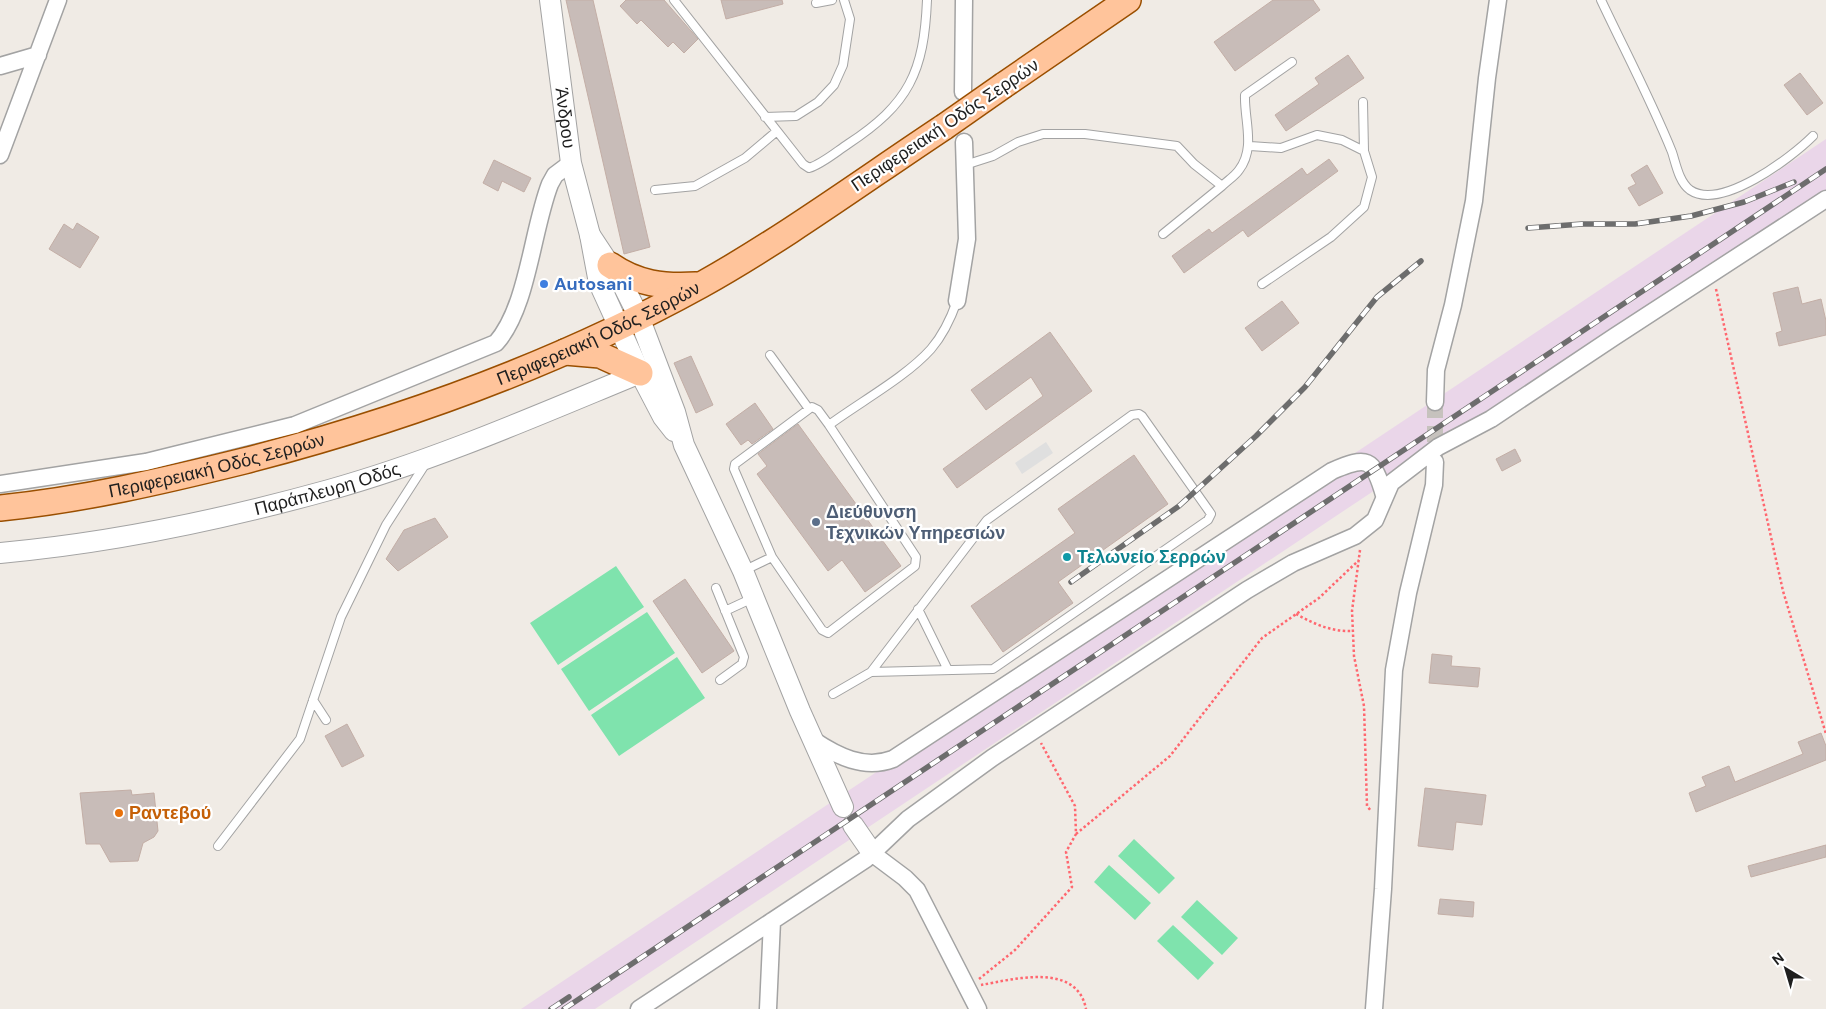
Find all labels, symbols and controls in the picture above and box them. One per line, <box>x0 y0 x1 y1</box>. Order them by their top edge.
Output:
street label: Περιφερειακή Οδός Σερρών <box>846 53 1044 197</box>
street label: Άνδρου <box>549 86 581 150</box>
place label: Autosani <box>554 272 632 296</box>
street label: Περιφερειακή Οδός Σερρών <box>493 276 704 391</box>
marker: Autosani <box>538 278 550 290</box>
street label: Περιφερειακή Οδός Σερρών <box>107 427 328 503</box>
street label: Παράπλευρη Οδός <box>252 457 404 521</box>
place label: Διεύθυνση Τεχνικών Υπηρεσιών <box>826 500 1005 545</box>
marker: Διεύθυνση Τεχνικών Υπηρεσιών <box>810 516 822 528</box>
place label: Τελωνείο Σερρών <box>1077 545 1226 569</box>
marker: Τελωνείο Σερρών <box>1061 551 1073 563</box>
place label: Ραντεβού <box>129 801 211 825</box>
marker: Ραντεβού <box>113 807 125 819</box>
north arrow <box>1761 944 1811 994</box>
text: N <box>1768 949 1788 969</box>

